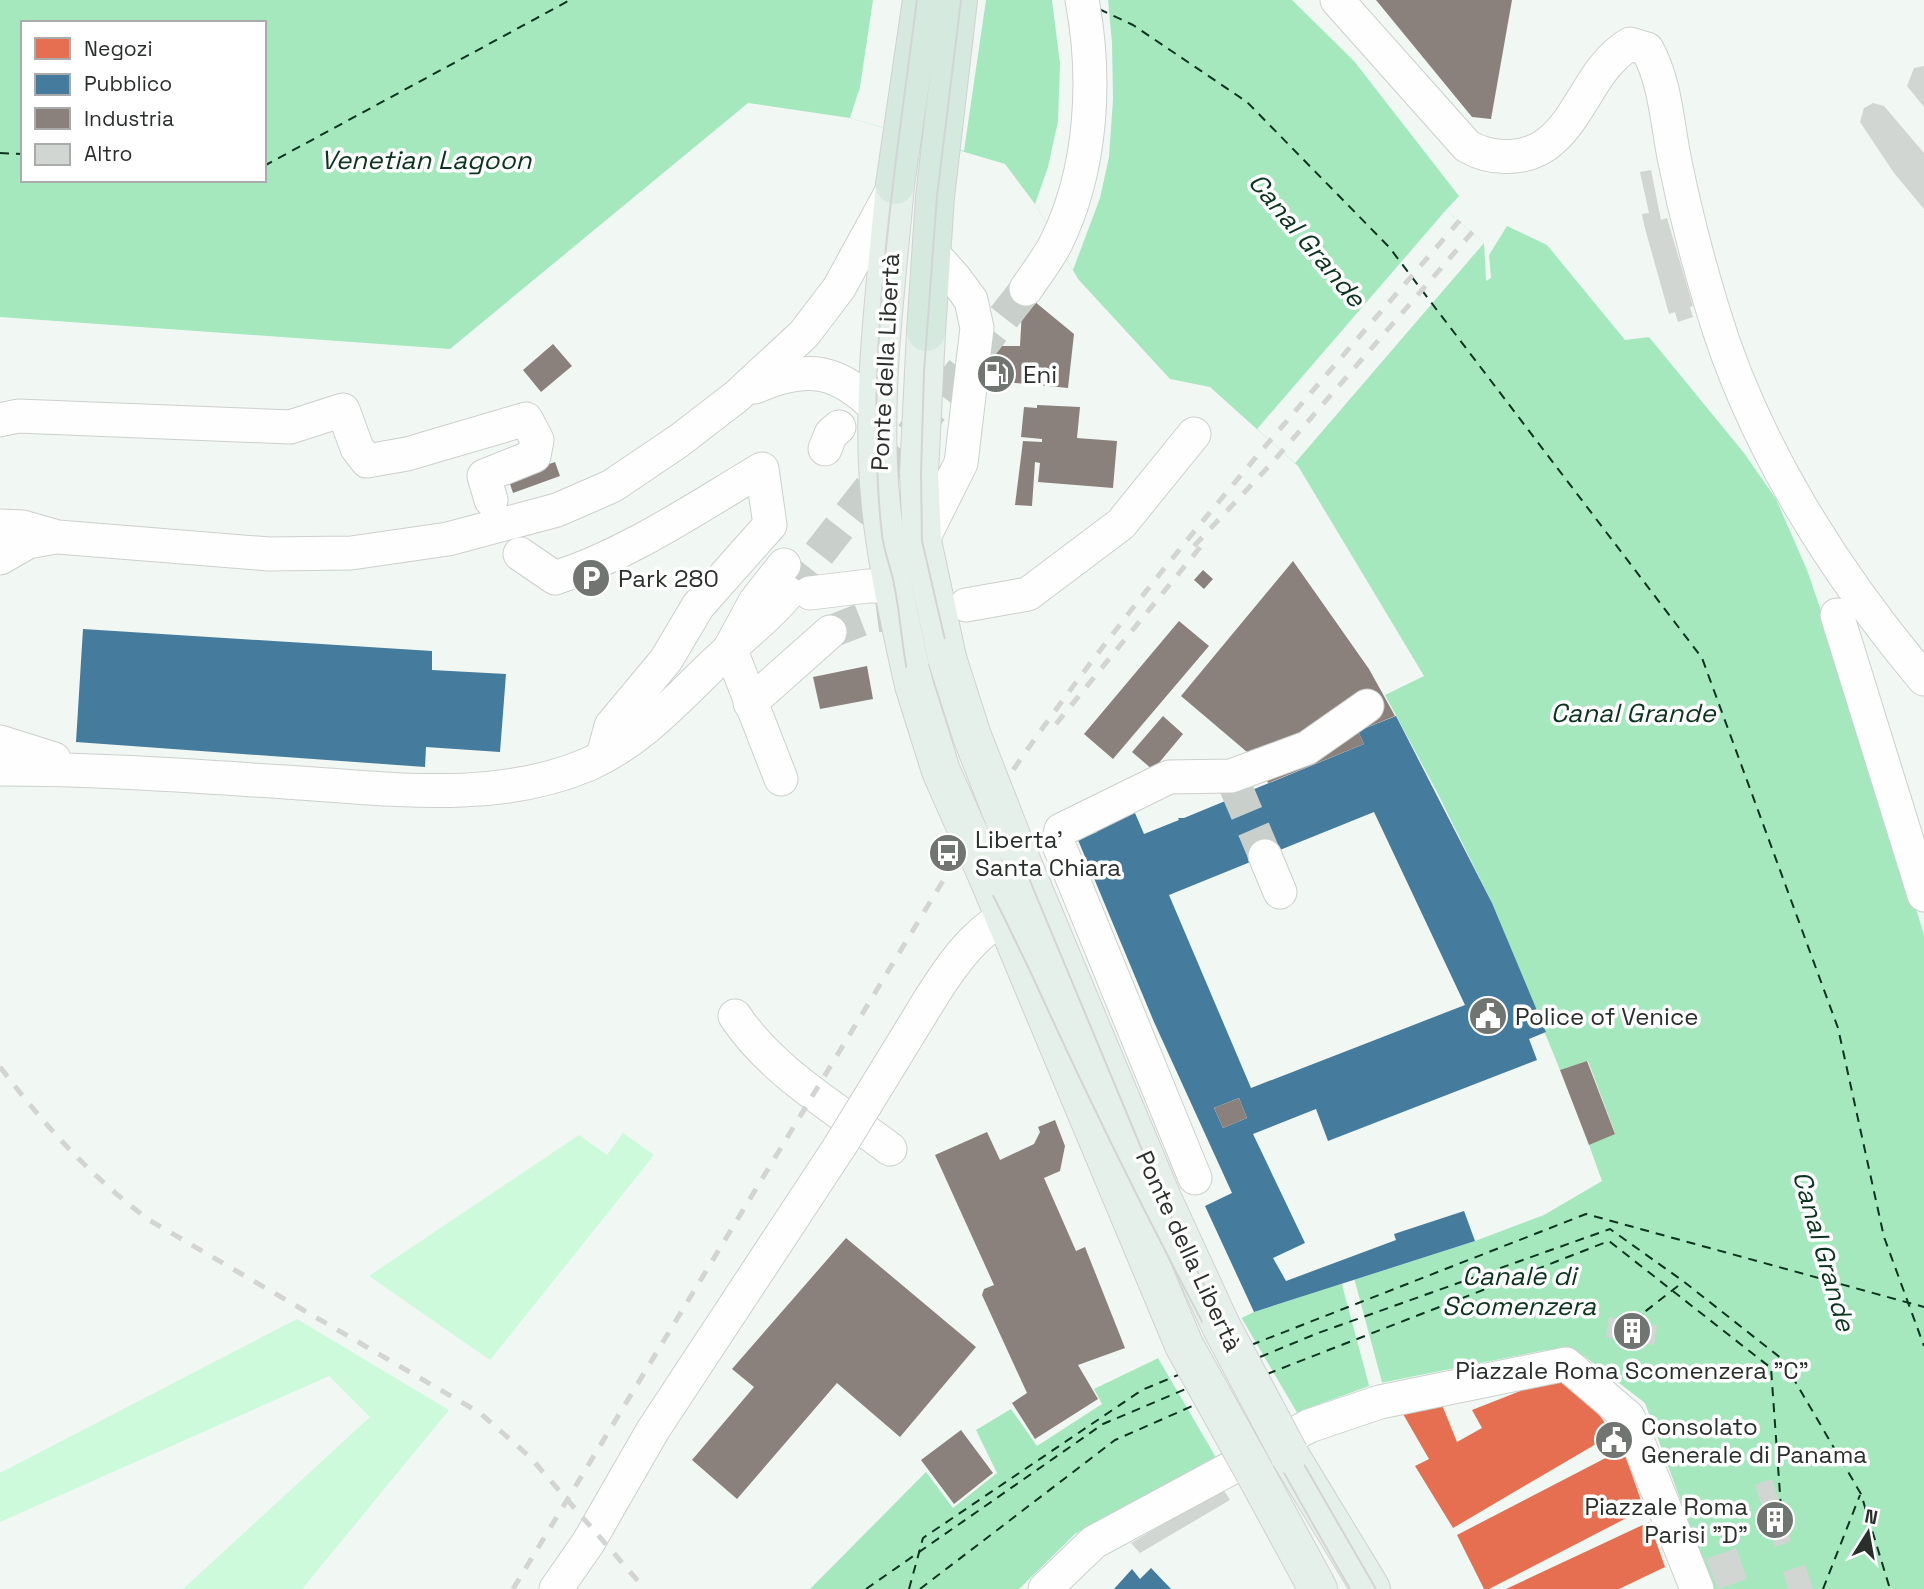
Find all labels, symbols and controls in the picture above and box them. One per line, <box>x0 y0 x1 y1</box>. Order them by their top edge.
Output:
legend <box>21 21 266 182</box>
text: Negozi <box>84 35 153 62</box>
text: Pubblico <box>84 70 172 97</box>
text: Industria <box>84 105 174 132</box>
text: Altro <box>84 140 133 167</box>
water label: Venetian Lagoon <box>321 143 532 177</box>
water label: Canal Grande <box>1241 166 1374 315</box>
street label: Ponte della Libertà <box>864 252 906 472</box>
fuel station icon: Eni <box>975 353 1017 395</box>
place label: Eni <box>1023 359 1057 390</box>
parking icon: Park 280 <box>570 557 612 599</box>
place label: Park 280 <box>618 563 719 594</box>
water label: Canal Grande <box>1550 696 1717 730</box>
place label: Liberta' Santa Chiara <box>975 824 1121 883</box>
bus stop icon: Liberta' Santa Chiara <box>927 832 969 874</box>
public building icon: Police of Venice <box>1467 995 1509 1037</box>
place label: Police of Venice <box>1515 1001 1699 1032</box>
street label: Ponte della Libertà <box>1129 1146 1249 1357</box>
water label: Canal Grande <box>1785 1167 1864 1337</box>
water label: Canale di Scomenzera <box>1442 1259 1597 1323</box>
building icon: Piazzale Roma Scomenzera "C" <box>1611 1310 1653 1352</box>
place label: Piazzale Roma Scomenzera "C" <box>1455 1355 1809 1386</box>
place label: Consolato Generale di Panama <box>1641 1411 1867 1470</box>
public building icon: Consolato Generale di Panama <box>1593 1419 1635 1461</box>
place label: Piazzale Roma Parisi "D" <box>1584 1491 1748 1550</box>
north arrow <box>1833 1498 1903 1568</box>
building icon: Piazzale Roma Parisi "D" <box>1754 1499 1796 1541</box>
text: N <box>1863 1503 1880 1530</box>

